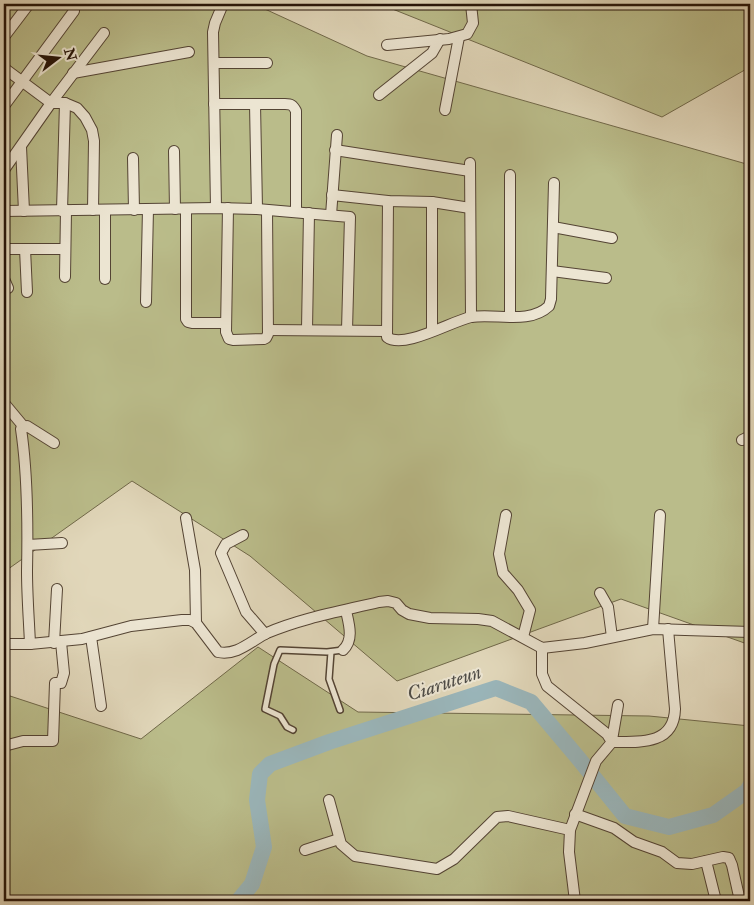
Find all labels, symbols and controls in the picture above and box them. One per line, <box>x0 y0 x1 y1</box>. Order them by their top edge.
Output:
north arrow <box>32 32 82 82</box>
text: N <box>60 45 80 63</box>
water label: Ciaruteun <box>404 659 484 707</box>

